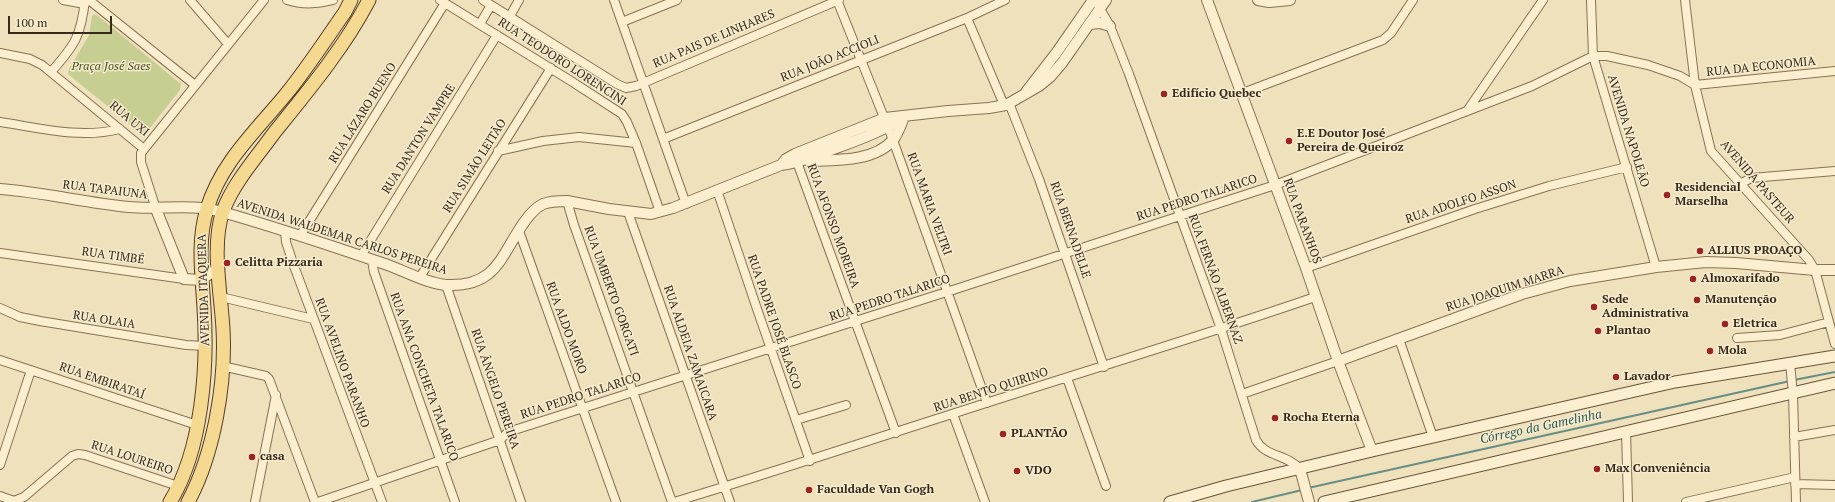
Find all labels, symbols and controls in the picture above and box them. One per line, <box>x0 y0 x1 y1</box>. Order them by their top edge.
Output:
street label: RUA PAIS DE LINHARES <box>651 7 777 71</box>
scale bar <box>10 8 114 34</box>
text: 100 m <box>15 15 47 30</box>
street label: RUA TEODORO LORENCINI <box>495 15 629 109</box>
street label: RUA JOÃO ACCIOLI <box>779 33 881 85</box>
street label: RUA DA ECONOMIA <box>1706 54 1816 80</box>
park label: Praça José Saes <box>71 60 151 74</box>
street label: RUA LÁZARO BUENO <box>326 60 400 166</box>
street label: AVENIDA NAPOLEÃO <box>1604 73 1652 189</box>
street label: RUA DANTON VAMPRE <box>379 81 459 197</box>
place label: Edifício Quebec <box>1172 87 1261 101</box>
marker: Edifício Quebec <box>1159 89 1169 99</box>
street label: RUA UXI <box>106 98 152 140</box>
street label: RUA SIMÃO LEITÃO <box>440 116 510 216</box>
place label: E.E Doutor José Pereira de Queiroz <box>1297 127 1404 155</box>
marker: E.E Doutor José Pereira de Queiroz <box>1284 136 1294 146</box>
street label: AVENIDA PASTEUR <box>1717 138 1797 226</box>
street label: RUA MARIA VELTRI <box>904 151 954 257</box>
street label: RUA AFONSO MOREIRA <box>804 162 862 290</box>
street label: RUA PEDRO TALARICO <box>1135 172 1259 224</box>
street label: RUA PARANHOS <box>1280 176 1324 266</box>
street label: RUA ADOLFO ASSON <box>1404 177 1518 227</box>
street label: RUA TAPAIUNA <box>62 178 148 202</box>
street label: RUA BERNADELLE <box>1047 180 1093 280</box>
place label: Residencial Marselha <box>1675 181 1741 209</box>
marker: Residencial Marselha <box>1662 190 1672 200</box>
street label: AVENIDA WALDEMAR CARLOS PEREIRA <box>235 196 449 278</box>
street label: RUA FERNÃO ALBERNAZ <box>1185 212 1245 346</box>
street label: RUA UMBERTO GORGATI <box>581 224 641 358</box>
street label: AVENIDA ITAQUERA <box>195 234 213 346</box>
street label: RUA TIMBÉ <box>81 244 145 268</box>
place label: ALLIUS PROAÇO <box>1708 244 1802 258</box>
marker: ALLIUS PROAÇO <box>1695 246 1705 256</box>
street label: RUA PADRE JOSÉ BLASCO <box>744 253 804 391</box>
place label: Celitta Pizzaria <box>235 256 323 270</box>
marker: Celitta Pizzaria <box>222 258 232 268</box>
street label: RUA JOAQUIM MARRA <box>1444 263 1566 315</box>
street label: RUA PEDRO TALARICO <box>828 272 952 324</box>
place label: Almoxarifado <box>1701 272 1780 286</box>
marker: Almoxarifado <box>1688 274 1698 284</box>
street label: RUA ALDO MORO <box>543 280 589 376</box>
street label: RUA ALDEIA ZAMAICARA <box>660 284 720 422</box>
street label: RUA ANA CONCHETA TALARICO <box>387 291 461 463</box>
place label: Sede Administrativa <box>1602 293 1689 321</box>
place label: Manutenção <box>1705 293 1777 307</box>
marker: Manutenção <box>1692 295 1702 305</box>
street label: RUA AVELINO PARANHO <box>312 296 372 430</box>
marker: Sede Administrativa <box>1589 302 1599 312</box>
street label: RUA OLAIA <box>72 308 136 332</box>
place label: Eletrica <box>1733 317 1777 331</box>
marker: Eletrica <box>1720 319 1730 329</box>
place label: Plantao <box>1606 324 1651 338</box>
marker: Plantao <box>1593 326 1603 336</box>
street label: RUA ÂNGELO PEREIRA <box>468 327 522 451</box>
place label: Mola <box>1718 344 1747 358</box>
marker: Mola <box>1705 346 1715 356</box>
street label: RUA EMBIRATAÍ <box>57 360 147 402</box>
street label: RUA BENTO QUIRINO <box>932 365 1050 415</box>
street label: RUA PEDRO TALARICO <box>519 370 643 422</box>
place label: Lavador <box>1624 370 1670 384</box>
marker: Lavador <box>1611 372 1621 382</box>
water label: Córrego da Gamelinha <box>1479 406 1603 448</box>
place label: Rocha Eterna <box>1283 411 1360 425</box>
marker: Rocha Eterna <box>1270 413 1280 423</box>
place label: PLANTÃO <box>1011 427 1068 441</box>
marker: PLANTÃO <box>998 429 1008 439</box>
street label: RUA LOUREIRO <box>89 438 175 478</box>
place label: casa <box>260 450 285 464</box>
marker: casa <box>247 452 257 462</box>
place label: Max Conveniência <box>1605 462 1710 476</box>
place label: VDO <box>1025 464 1052 478</box>
marker: Max Conveniência <box>1592 464 1602 474</box>
marker: VDO <box>1012 466 1022 476</box>
place label: Faculdade Van Gogh <box>817 483 934 497</box>
marker: Faculdade Van Gogh <box>804 485 814 495</box>

